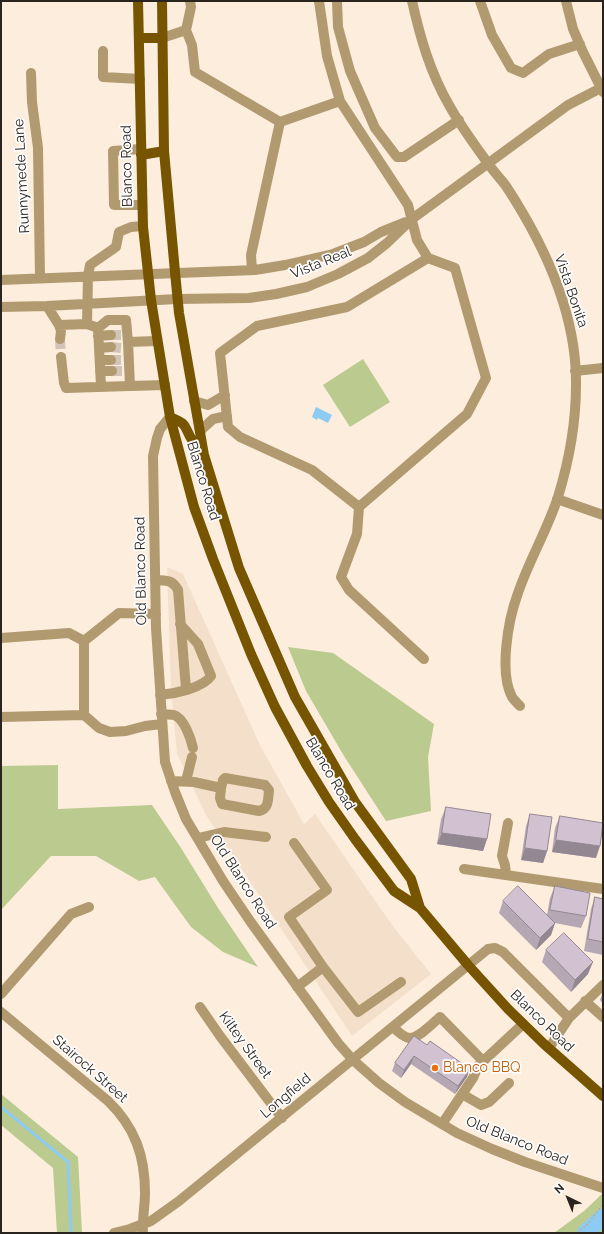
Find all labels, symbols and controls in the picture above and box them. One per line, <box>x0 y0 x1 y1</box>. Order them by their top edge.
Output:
street label: Runnymede Lane <box>11 118 33 234</box>
street label: Blanco Road <box>118 125 136 207</box>
street label: Vista Real <box>288 243 354 283</box>
street label: Vista Bonita <box>551 252 591 330</box>
street label: Blanco Road <box>183 439 223 523</box>
street label: Old Blanco Road <box>132 517 150 625</box>
street label: Blanco Road <box>302 735 358 813</box>
street label: Old Blanco Road <box>206 832 280 932</box>
street label: Blanco Road <box>507 986 577 1056</box>
street label: Kiltey Street <box>215 1008 275 1082</box>
street label: Stairock Street <box>49 1032 131 1106</box>
place label: Blanco BBQ <box>443 1060 521 1076</box>
marker: Blanco BBQ <box>430 1063 440 1073</box>
street label: Longfield <box>257 1070 315 1122</box>
street label: Old Blanco Road <box>463 1113 571 1169</box>
north arrow <box>548 1178 588 1218</box>
text: N <box>552 1181 567 1196</box>

